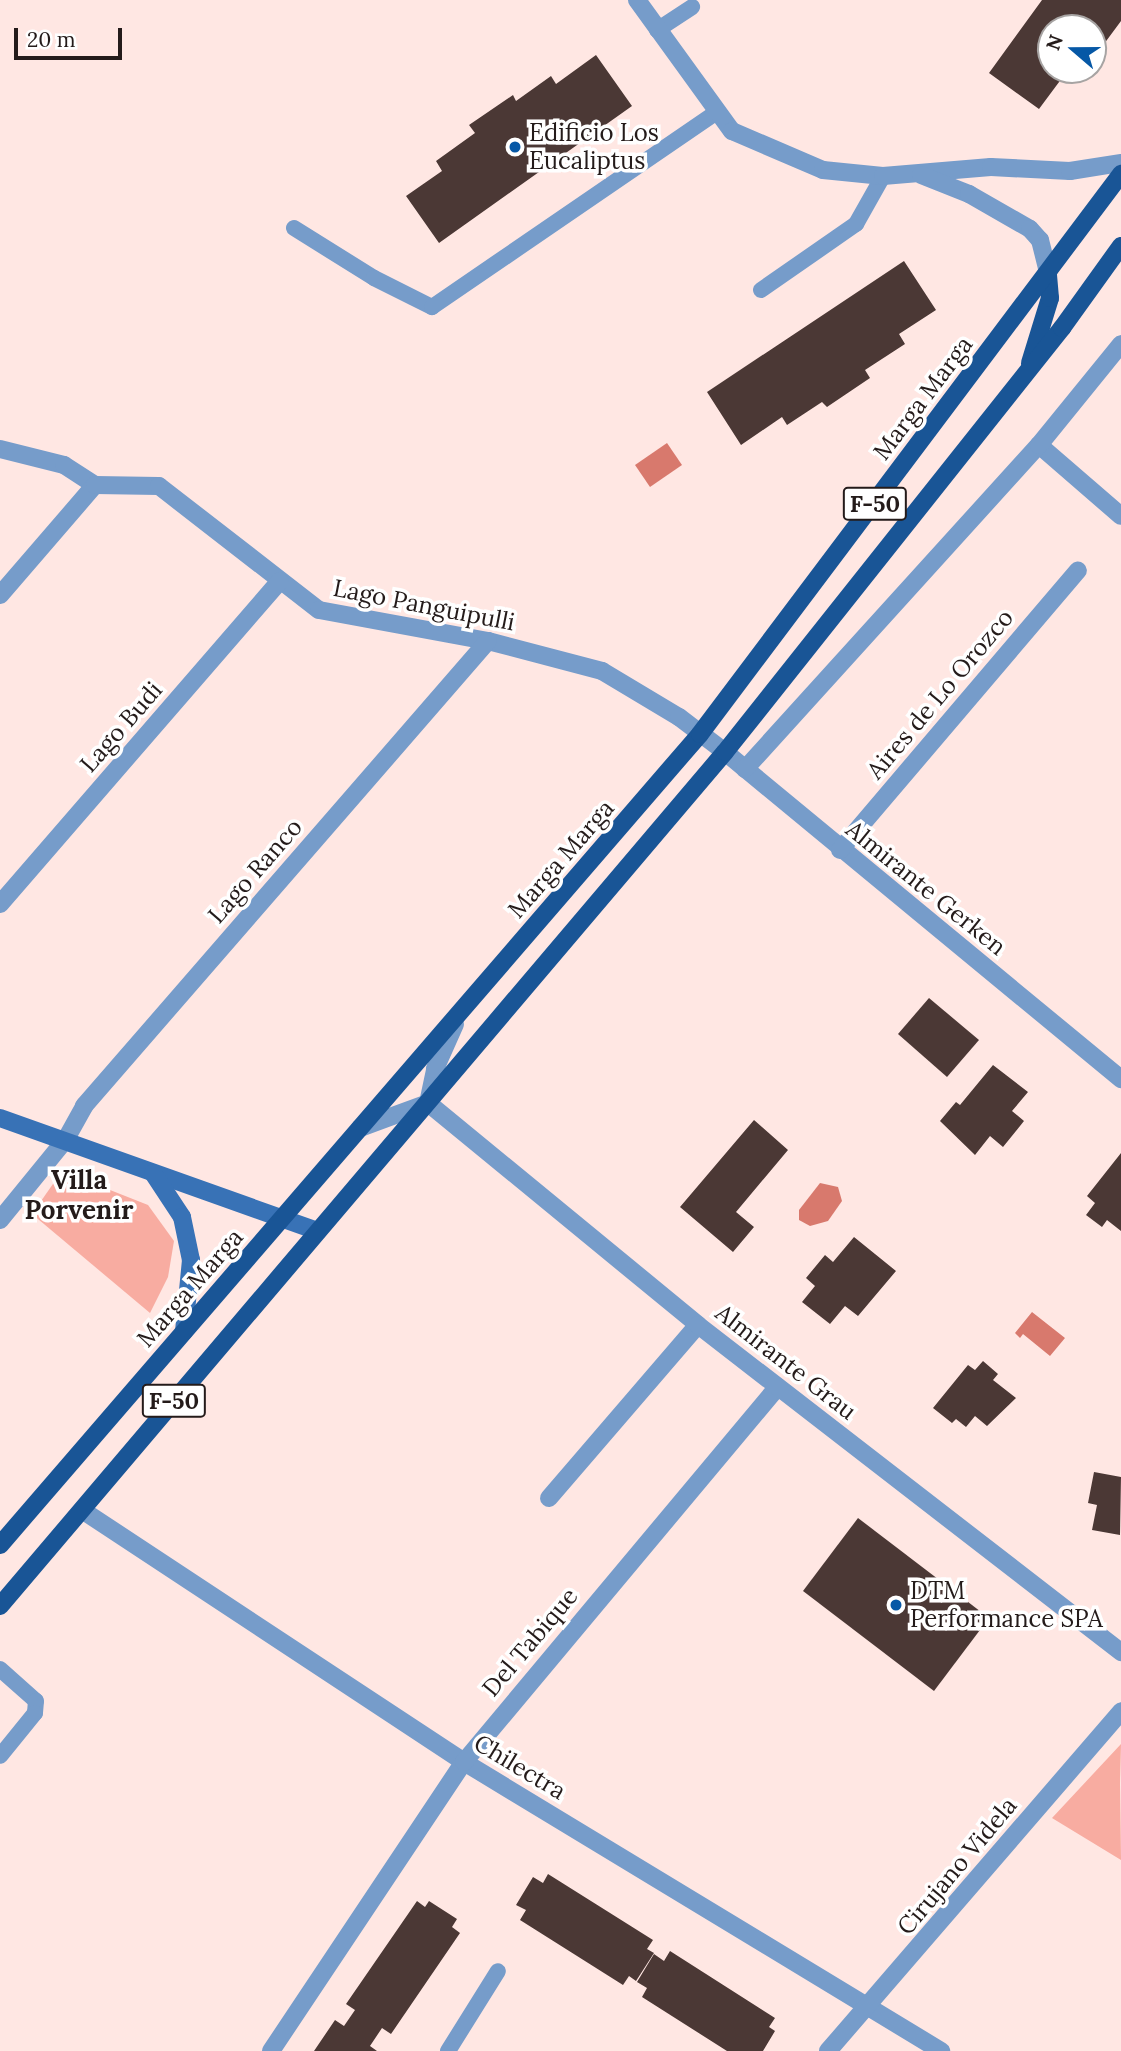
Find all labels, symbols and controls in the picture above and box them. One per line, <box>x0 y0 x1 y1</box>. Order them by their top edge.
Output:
scale bar <box>18 14 126 58</box>
north arrow <box>1037 14 1107 84</box>
text: 20 m <box>27 26 76 53</box>
text: N <box>1040 31 1068 54</box>
place label: Edificio Los Eucaliptus <box>529 119 659 175</box>
marker: Edificio Los Eucaliptus <box>507 139 523 155</box>
street label: Marga Marga <box>867 331 979 465</box>
road number: F-50 <box>842 484 908 524</box>
street label: Lago Panguipulli <box>331 573 517 637</box>
street label: Aires de Lo Orozco <box>861 603 1019 785</box>
street label: Lago Budi <box>74 676 168 778</box>
street label: Marga Marga <box>502 794 620 924</box>
street label: Lago Ranco <box>202 813 308 929</box>
street label: Almirante Gerken <box>840 815 1012 961</box>
district label: Villa Porvenir <box>25 1164 133 1226</box>
street label: Marga Marga <box>131 1223 249 1353</box>
street label: Almirante Grau <box>710 1298 862 1426</box>
road number: F-50 <box>141 1382 207 1420</box>
place label: DTM Performance SPA <box>910 1577 1103 1633</box>
street label: Del Tabique <box>476 1582 584 1702</box>
marker: DTM Performance SPA <box>888 1597 904 1613</box>
street label: Chilectra <box>469 1728 571 1806</box>
street label: Cirujano Videla <box>891 1792 1023 1940</box>

